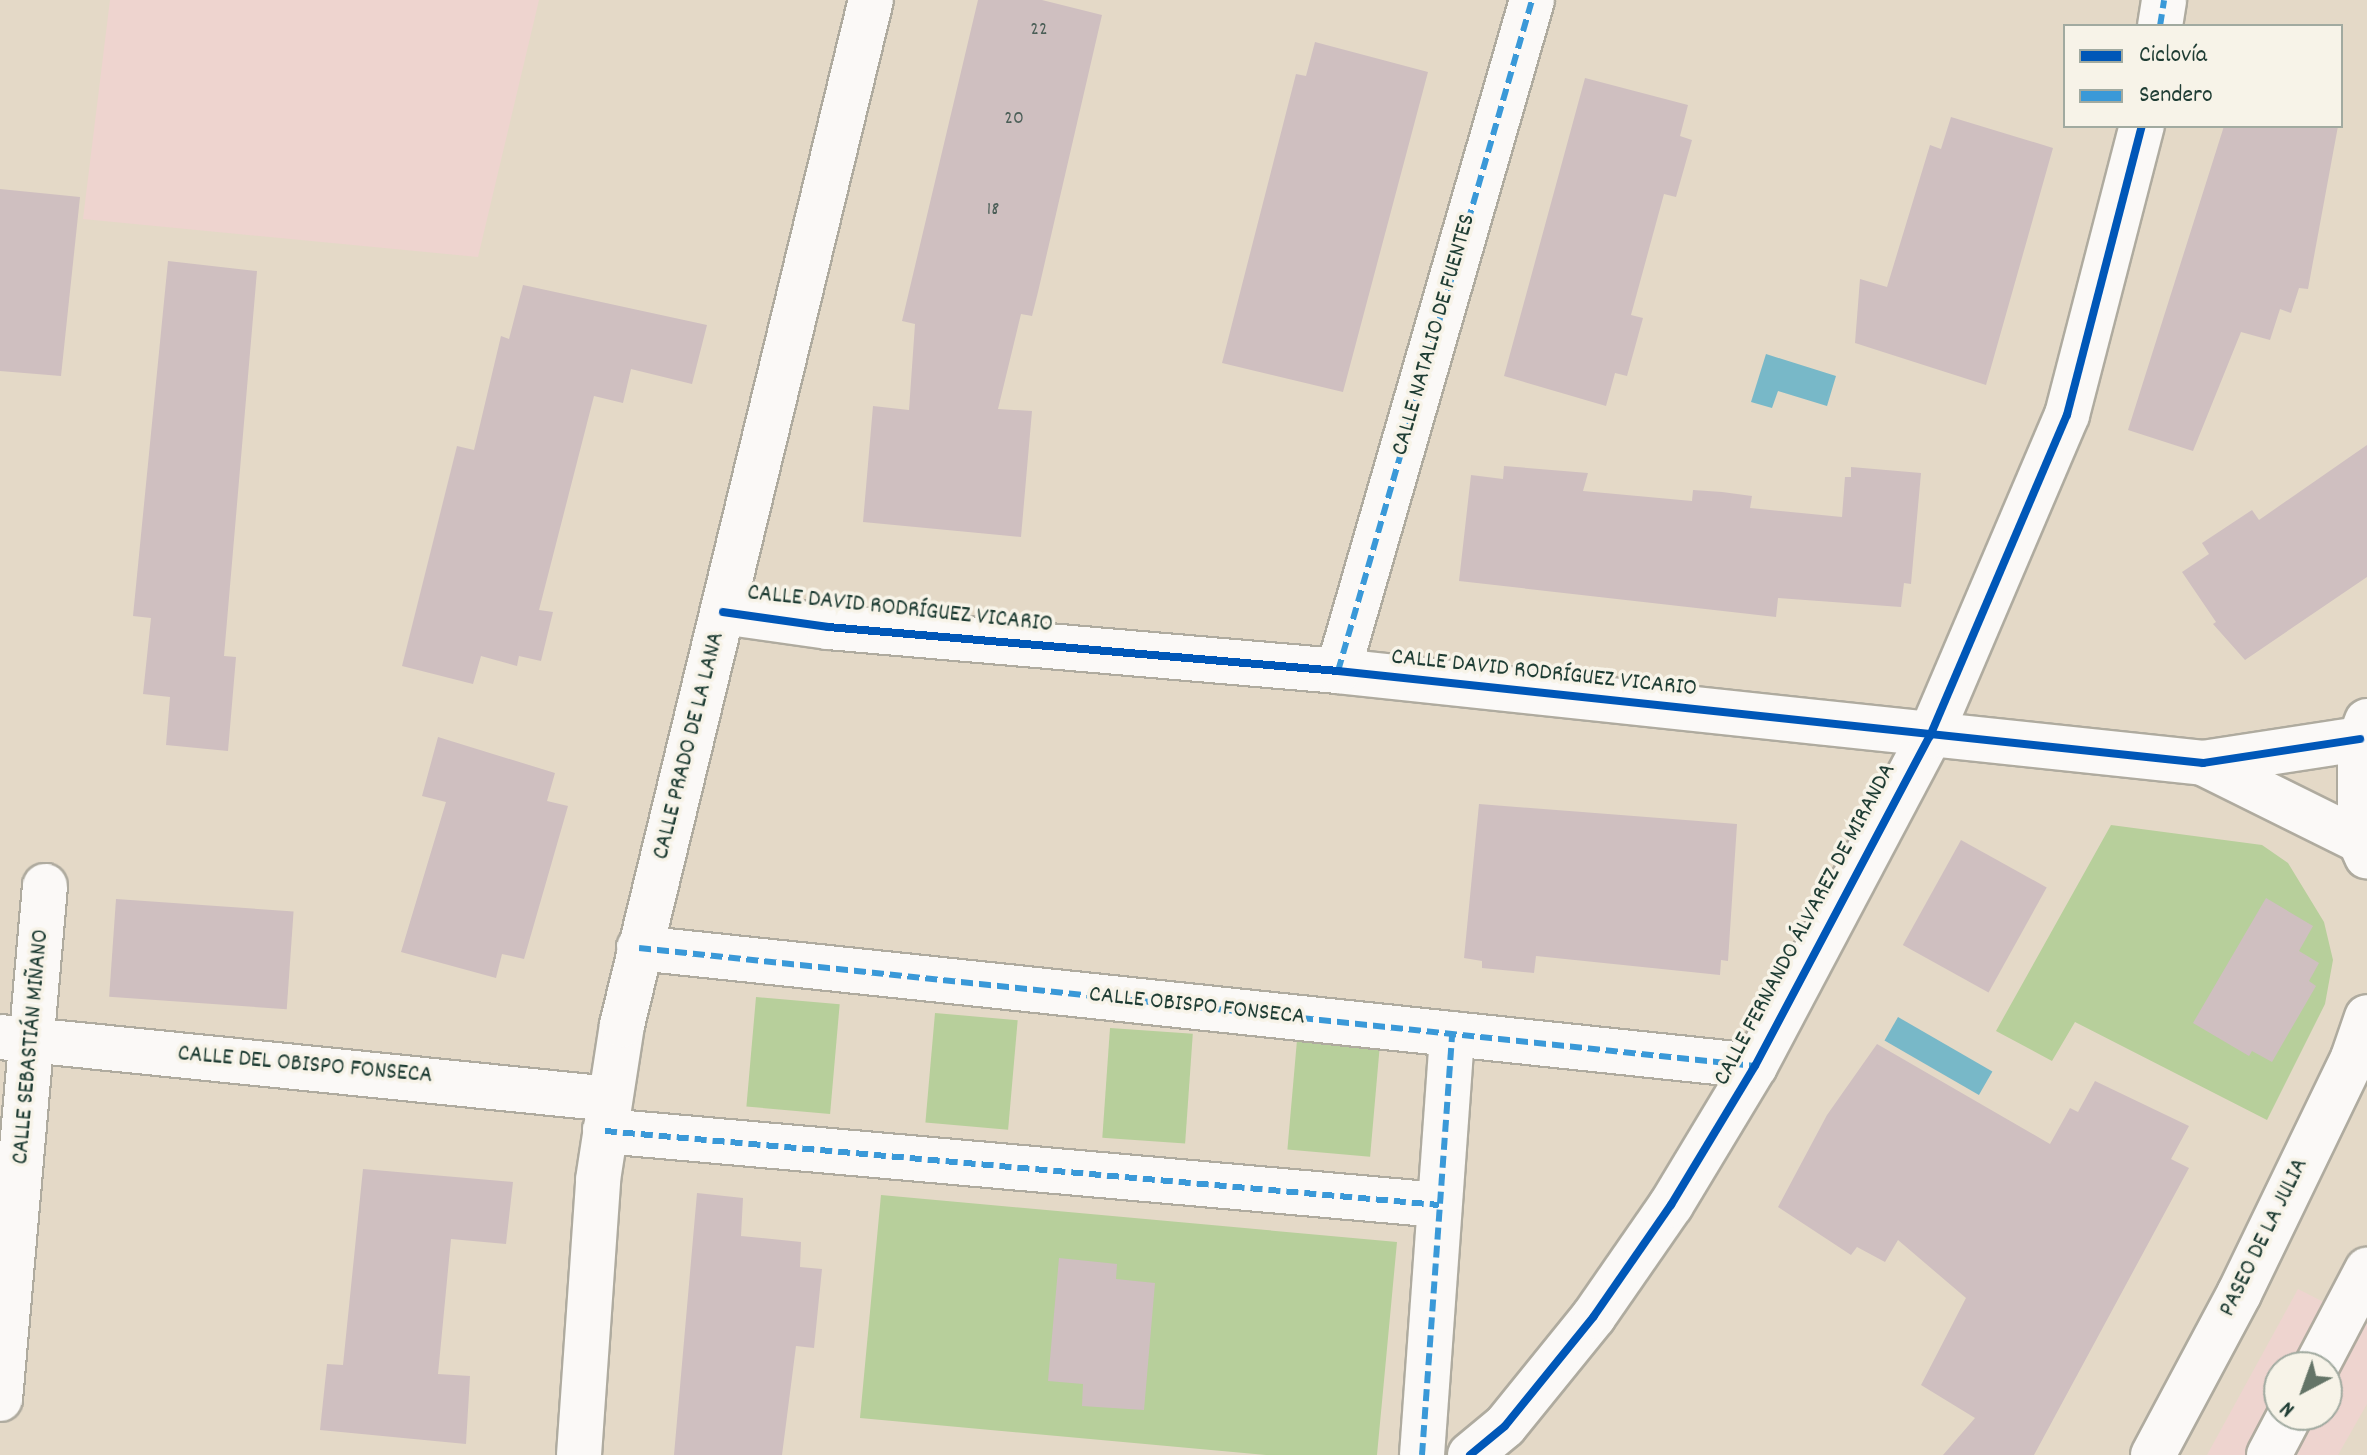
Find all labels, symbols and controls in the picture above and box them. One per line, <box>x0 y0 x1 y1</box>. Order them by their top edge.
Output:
house number: 22 <box>1030 18 1048 42</box>
legend <box>2063 24 2343 128</box>
text: Ciclovía <box>2139 39 2207 73</box>
text: Sendero <box>2139 79 2213 113</box>
house number: 20 <box>1004 107 1024 131</box>
house number: 18 <box>987 198 999 222</box>
street label: CALLE NATALIO DE FUENTES <box>1387 211 1483 459</box>
street label: CALLE DAVID RODRÍGUEZ VICARIO <box>746 580 1054 640</box>
street label: CALLE PRADO DE LA LANA <box>648 629 732 863</box>
street label: CALLE DAVID RODRÍGUEZ VICARIO <box>1390 644 1698 704</box>
street label: CALLE FERNANDO ÁLVAREZ DE MIRANDA <box>1709 759 1903 1091</box>
street label: CALLE SEBASTIÁN MIÑANO <box>7 928 57 1166</box>
street label: CALLE OBISPO FONSECA <box>1088 981 1306 1033</box>
street label: CALLE DEL OBISPO FONSECA <box>176 1041 434 1091</box>
street label: PASEO DE LA JULIA <box>2214 1154 2316 1322</box>
north arrow <box>2263 1351 2343 1431</box>
text: N <box>2274 1393 2303 1423</box>

